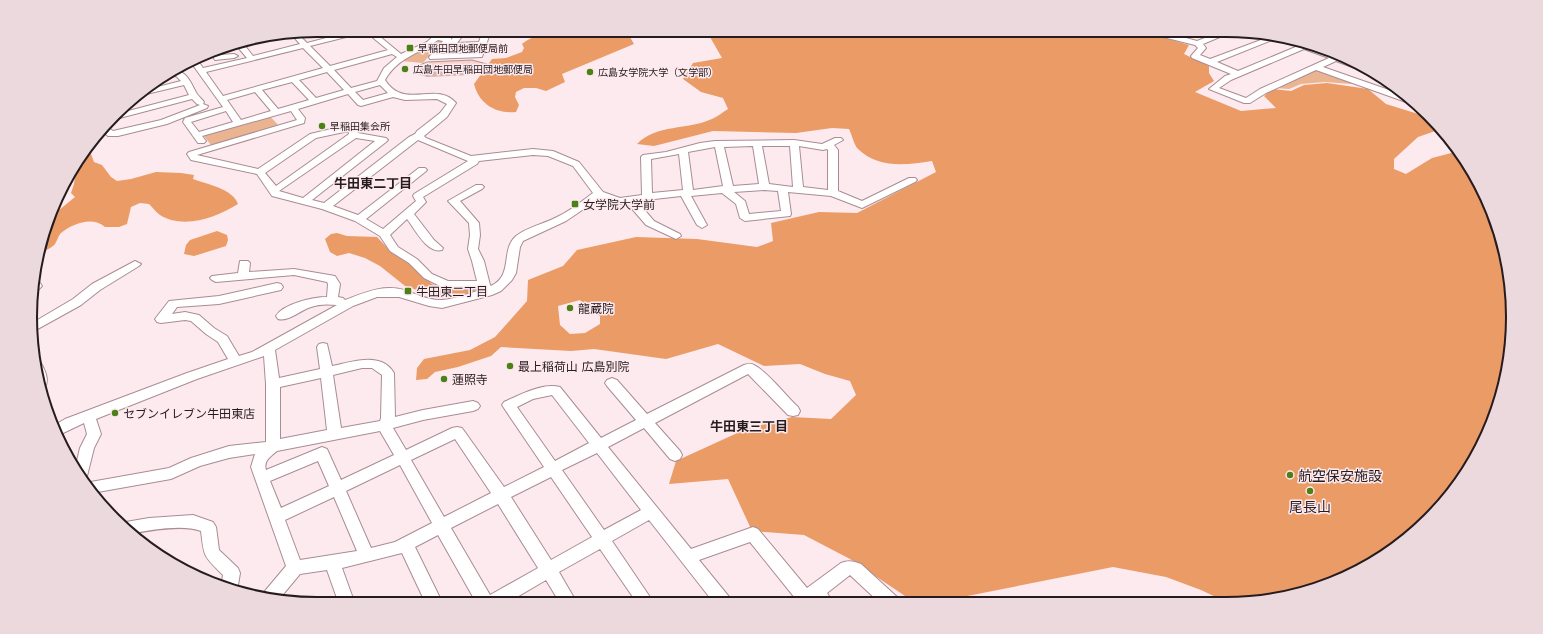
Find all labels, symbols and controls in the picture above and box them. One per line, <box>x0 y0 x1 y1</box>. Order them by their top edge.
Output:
place label: 早稲田団地郵便局前 <box>418 42 508 54</box>
marker: 早稲田団地郵便局前 <box>405 43 415 53</box>
place label: 広島牛田早稲田団地郵便局 <box>413 63 533 75</box>
marker: 広島牛田早稲田団地郵便局 <box>400 64 410 74</box>
place label: 広島女学院大学（文学部） <box>598 66 718 78</box>
marker: 広島女学院大学（文学部） <box>585 67 595 77</box>
place label: 早稲田集会所 <box>330 120 390 132</box>
marker: 早稲田集会所 <box>317 121 327 131</box>
district label: 牛田東二丁目 <box>334 175 412 191</box>
place label: 女学院大学前 <box>583 197 655 212</box>
marker: 女学院大学前 <box>570 199 580 209</box>
place label: 牛田東二丁目 <box>416 284 488 299</box>
marker: 牛田東二丁目 <box>403 286 413 296</box>
place label: 龍蔵院 <box>578 301 614 316</box>
marker: 龍蔵院 <box>565 303 575 313</box>
place label: 最上稲荷山 広島別院 <box>518 359 629 374</box>
marker: 最上稲荷山 広島別院 <box>505 361 515 371</box>
place label: 蓮照寺 <box>452 372 488 387</box>
marker: 蓮照寺 <box>439 374 449 384</box>
place label: セブンイレブン牛田東店 <box>123 406 255 421</box>
marker: セブンイレブン牛田東店 <box>110 408 120 418</box>
district label: 牛田東三丁目 <box>710 418 788 434</box>
place label: 航空保安施設 <box>1298 467 1382 484</box>
marker: 航空保安施設 <box>1285 470 1295 480</box>
marker: 尾長山 <box>1305 486 1315 496</box>
place label: 尾長山 <box>1289 498 1331 515</box>

